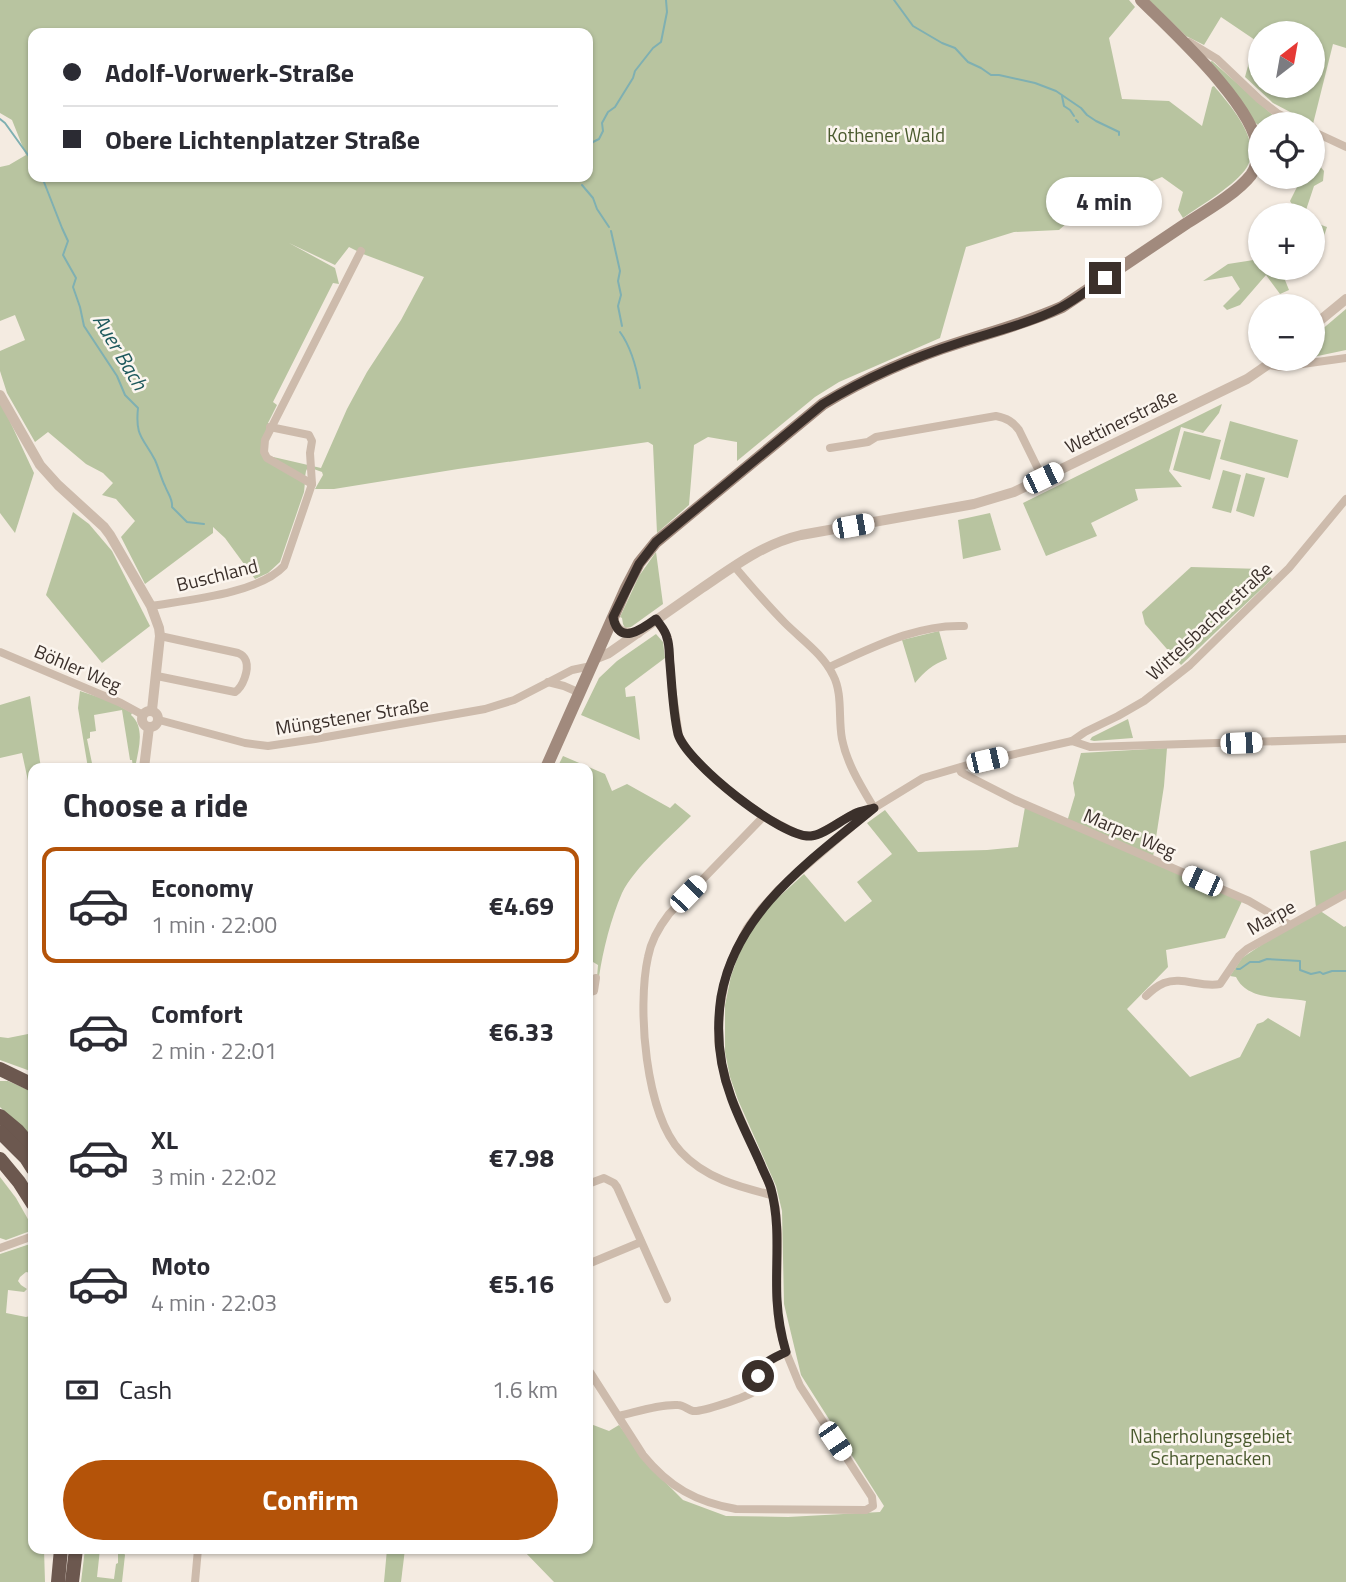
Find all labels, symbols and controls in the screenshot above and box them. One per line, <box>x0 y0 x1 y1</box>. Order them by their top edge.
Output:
north arrow <box>1248 21 1325 98</box>
map controls <box>1248 21 1325 371</box>
text: Adolf-Vorwerk-Straße <box>105 53 354 92</box>
button: locate <box>1248 112 1325 189</box>
text: Obere Lichtenplatzer Straße <box>105 120 420 159</box>
park label: Kothener Wald <box>827 120 945 149</box>
callout: 4 min <box>1047 176 1163 226</box>
text: 4 min <box>1076 184 1132 219</box>
button: + <box>1248 203 1325 280</box>
route end <box>1089 262 1121 294</box>
button: − <box>1248 294 1325 371</box>
water label: Auer Bach <box>85 307 157 396</box>
street label: Wettinerstraße <box>1060 381 1182 460</box>
car <box>1020 459 1067 497</box>
car <box>831 512 876 540</box>
street label: Buschland <box>173 550 261 599</box>
street label: Wittelsbacherstraße <box>1139 554 1278 687</box>
street label: Böhler Weg <box>30 636 127 699</box>
street label: Müngstener Straße <box>273 689 431 742</box>
car <box>1220 732 1263 754</box>
car <box>965 745 1010 775</box>
text: Choose a ride <box>63 781 248 829</box>
street label: Marper Weg <box>1079 800 1181 865</box>
car <box>1179 863 1226 899</box>
text: Economy <box>151 868 253 907</box>
car <box>666 872 711 916</box>
icon: car <box>67 874 130 937</box>
text: €4.69 <box>489 886 554 925</box>
street label: Marpe <box>1241 891 1300 942</box>
text: 1 min · 22:00 <box>151 907 277 942</box>
text: Comfort <box>151 994 243 1033</box>
icon: car <box>67 1000 130 1063</box>
text: €6.33 <box>489 1012 554 1051</box>
text: 2 min · 22:01 <box>151 1033 277 1068</box>
text: XL <box>151 1120 178 1159</box>
icon: car <box>67 1126 130 1189</box>
text: €7.98 <box>489 1138 554 1177</box>
text: 3 min · 22:02 <box>151 1159 277 1194</box>
text: Moto <box>151 1246 210 1285</box>
icon: car <box>67 1252 130 1315</box>
text: €5.16 <box>489 1264 554 1303</box>
text: 4 min · 22:03 <box>151 1285 277 1320</box>
route start <box>742 1360 774 1392</box>
text: Cash <box>119 1370 172 1409</box>
icon: cash <box>63 1371 101 1409</box>
text: 1.6 km <box>492 1372 558 1407</box>
car <box>815 1418 856 1464</box>
park label: Naherholungsgebiet Scharpenacken <box>1130 1421 1292 1472</box>
button: Confirm <box>63 1460 558 1540</box>

